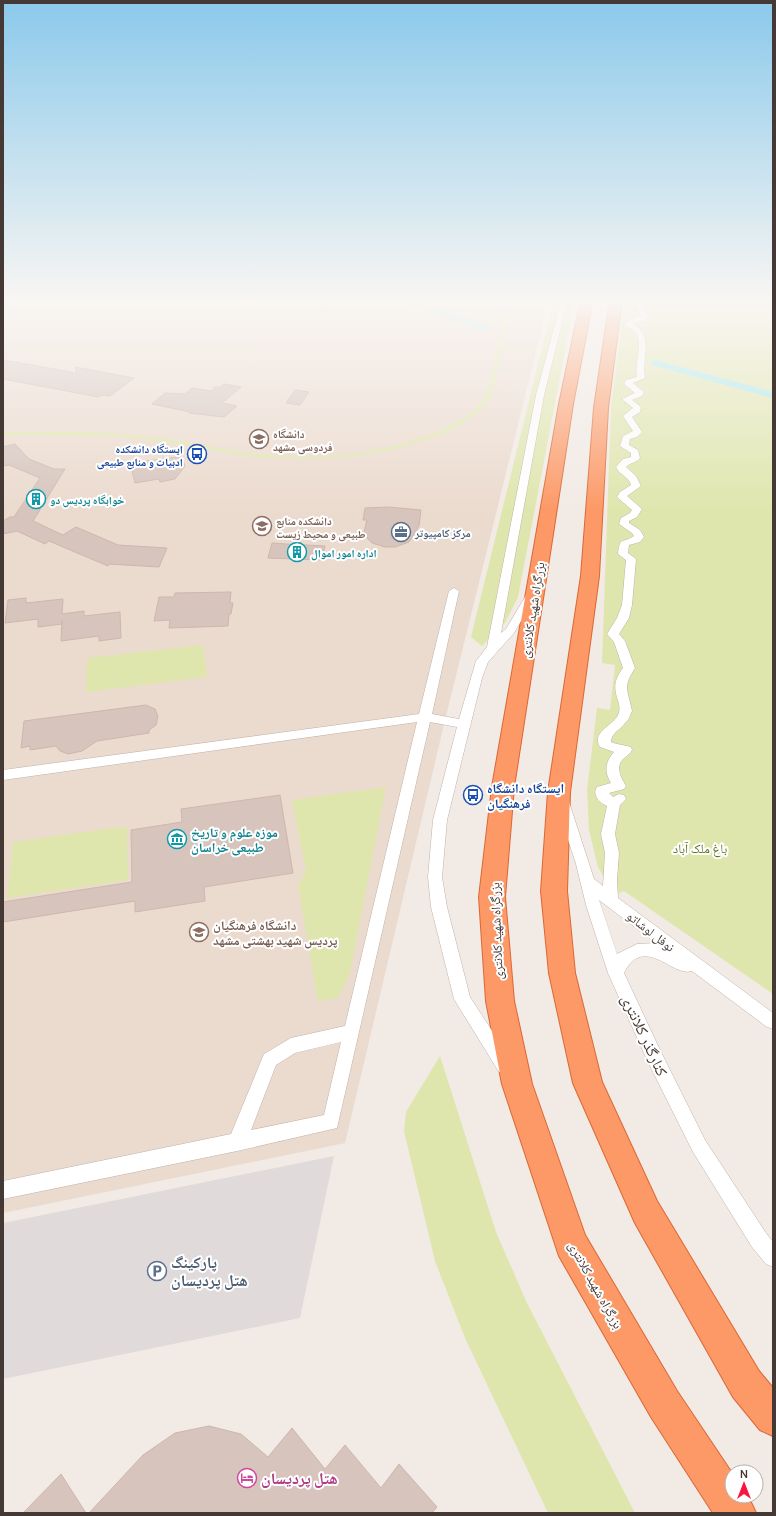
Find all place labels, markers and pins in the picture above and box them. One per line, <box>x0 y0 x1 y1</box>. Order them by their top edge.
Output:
place label: دانشگاه فردوسی مشهد <box>273 426 333 455</box>
school or university icon: دانشگاه فردوسی مشهد <box>248 428 270 450</box>
place label: ایستگاه دانشکده ادبیات و منابع طبیعی <box>97 441 183 470</box>
bus stop icon: ایستگاه دانشکده ادبیات و منابع طبیعی <box>186 443 208 465</box>
building icon: خوابگاه پردیس دو <box>25 488 47 510</box>
place label: خوابگاه پردیس دو <box>50 492 124 508</box>
place label: دانشکده منابع طبیعی و محیط زیست <box>276 513 366 542</box>
school or university icon: دانشکده منابع طبیعی و محیط زیست <box>251 515 273 537</box>
office icon: مرکز کامپیوتر <box>390 521 412 543</box>
place label: مرکز کامپیوتر <box>414 525 471 540</box>
building icon: اداره امور اموال <box>286 541 308 563</box>
place label: اداره امور اموال <box>311 545 377 561</box>
place label: ایستگاه دانشگاه فرهنگیان <box>487 779 564 812</box>
bus stop icon: ایستگاه دانشگاه فرهنگیان <box>462 784 484 806</box>
place label: موزه علوم و تاریخ طبیعی خراسان <box>191 823 278 856</box>
museum icon: موزه علوم و تاریخ طبیعی خراسان <box>166 828 188 850</box>
place label: دانشگاه فرهنگیان پردیس شهید بهشتی مشهد <box>213 916 337 949</box>
school or university icon: دانشگاه فرهنگیان پردیس شهید بهشتی مشهد <box>188 921 210 943</box>
place label: پارکینگ هتل پردیسان <box>171 1251 248 1291</box>
parking icon: پارکینگ هتل پردیسان <box>146 1260 168 1282</box>
hotel icon: هتل پردیسان <box>236 1467 258 1489</box>
place label: هتل پردیسان <box>261 1467 338 1489</box>

